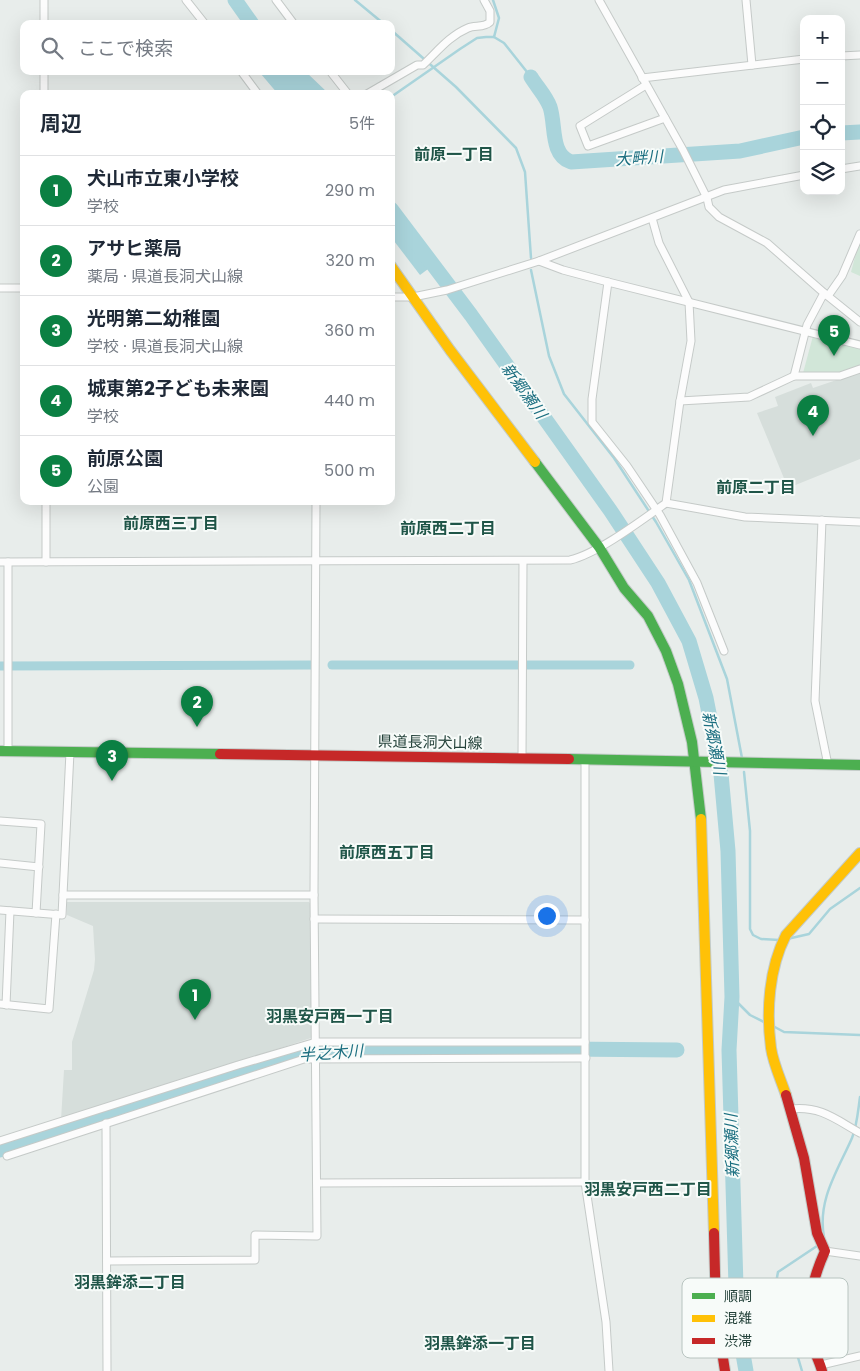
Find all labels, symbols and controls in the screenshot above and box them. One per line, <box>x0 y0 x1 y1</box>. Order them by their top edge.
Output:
map controls <box>800 15 845 195</box>
button: + <box>800 15 845 60</box>
search box <box>20 20 395 75</box>
icon: search <box>38 34 66 62</box>
text: ここで検索 <box>78 35 173 62</box>
button: − <box>800 60 845 105</box>
button: locate <box>800 105 845 150</box>
text: 周辺 <box>40 109 82 138</box>
text: 5件 <box>349 112 375 135</box>
district label: 前原一丁目 <box>414 143 494 166</box>
water label: 大畔川 <box>614 145 666 171</box>
button: layers <box>800 150 845 195</box>
text: 犬山市立東小学校 <box>87 165 239 192</box>
text: 1 <box>53 179 59 202</box>
text: 290 m <box>325 179 375 202</box>
text: 学校 <box>87 195 119 218</box>
text: アサヒ薬局 <box>87 235 182 262</box>
text: 2 <box>51 249 61 272</box>
text: 320 m <box>326 249 375 272</box>
text: 薬局 · 県道長洞犬山線 <box>87 265 243 288</box>
text: 光明第二幼稚園 <box>87 305 220 332</box>
pin: 5 <box>818 315 850 356</box>
text: 3 <box>51 319 61 342</box>
text: 360 m <box>325 319 375 342</box>
text: 学校 · 県道長洞犬山線 <box>87 335 243 358</box>
water label: 新郷瀬川 <box>496 358 553 425</box>
text: 城東第2子ども未来園 <box>87 375 269 402</box>
text: 4 <box>51 389 61 412</box>
text: 440 m <box>324 389 375 412</box>
pin: 4 <box>797 395 829 436</box>
text: 学校 <box>87 405 119 428</box>
text: 前原公園 <box>87 445 163 472</box>
text: 5 <box>51 459 61 482</box>
text: 500 m <box>324 459 375 482</box>
text: 公園 <box>87 475 119 498</box>
district label: 前原二丁目 <box>716 476 796 499</box>
district label: 前原西三丁目 <box>123 512 219 535</box>
district label: 前原西二丁目 <box>400 517 496 540</box>
pin: 2 <box>181 686 213 727</box>
water label: 新郷瀬川 <box>697 709 732 779</box>
street label: 県道長洞犬山線 <box>377 731 483 753</box>
pin: 3 <box>96 740 128 781</box>
district label: 前原西五丁目 <box>339 841 435 864</box>
your location <box>534 903 560 929</box>
pin: 1 <box>179 979 211 1020</box>
district label: 羽黒安戸西一丁目 <box>266 1005 394 1028</box>
water label: 半之木川 <box>298 1039 366 1067</box>
water label: 新郷瀬川 <box>719 1112 745 1178</box>
district label: 羽黒安戸西二丁目 <box>584 1178 712 1201</box>
district label: 羽黒鉾添二丁目 <box>74 1271 186 1294</box>
legend <box>682 1278 848 1358</box>
text: 順調 <box>724 1286 752 1306</box>
text: 混雑 <box>724 1308 752 1328</box>
text: 渋滞 <box>724 1331 752 1351</box>
district label: 羽黒鉾添一丁目 <box>424 1332 536 1355</box>

